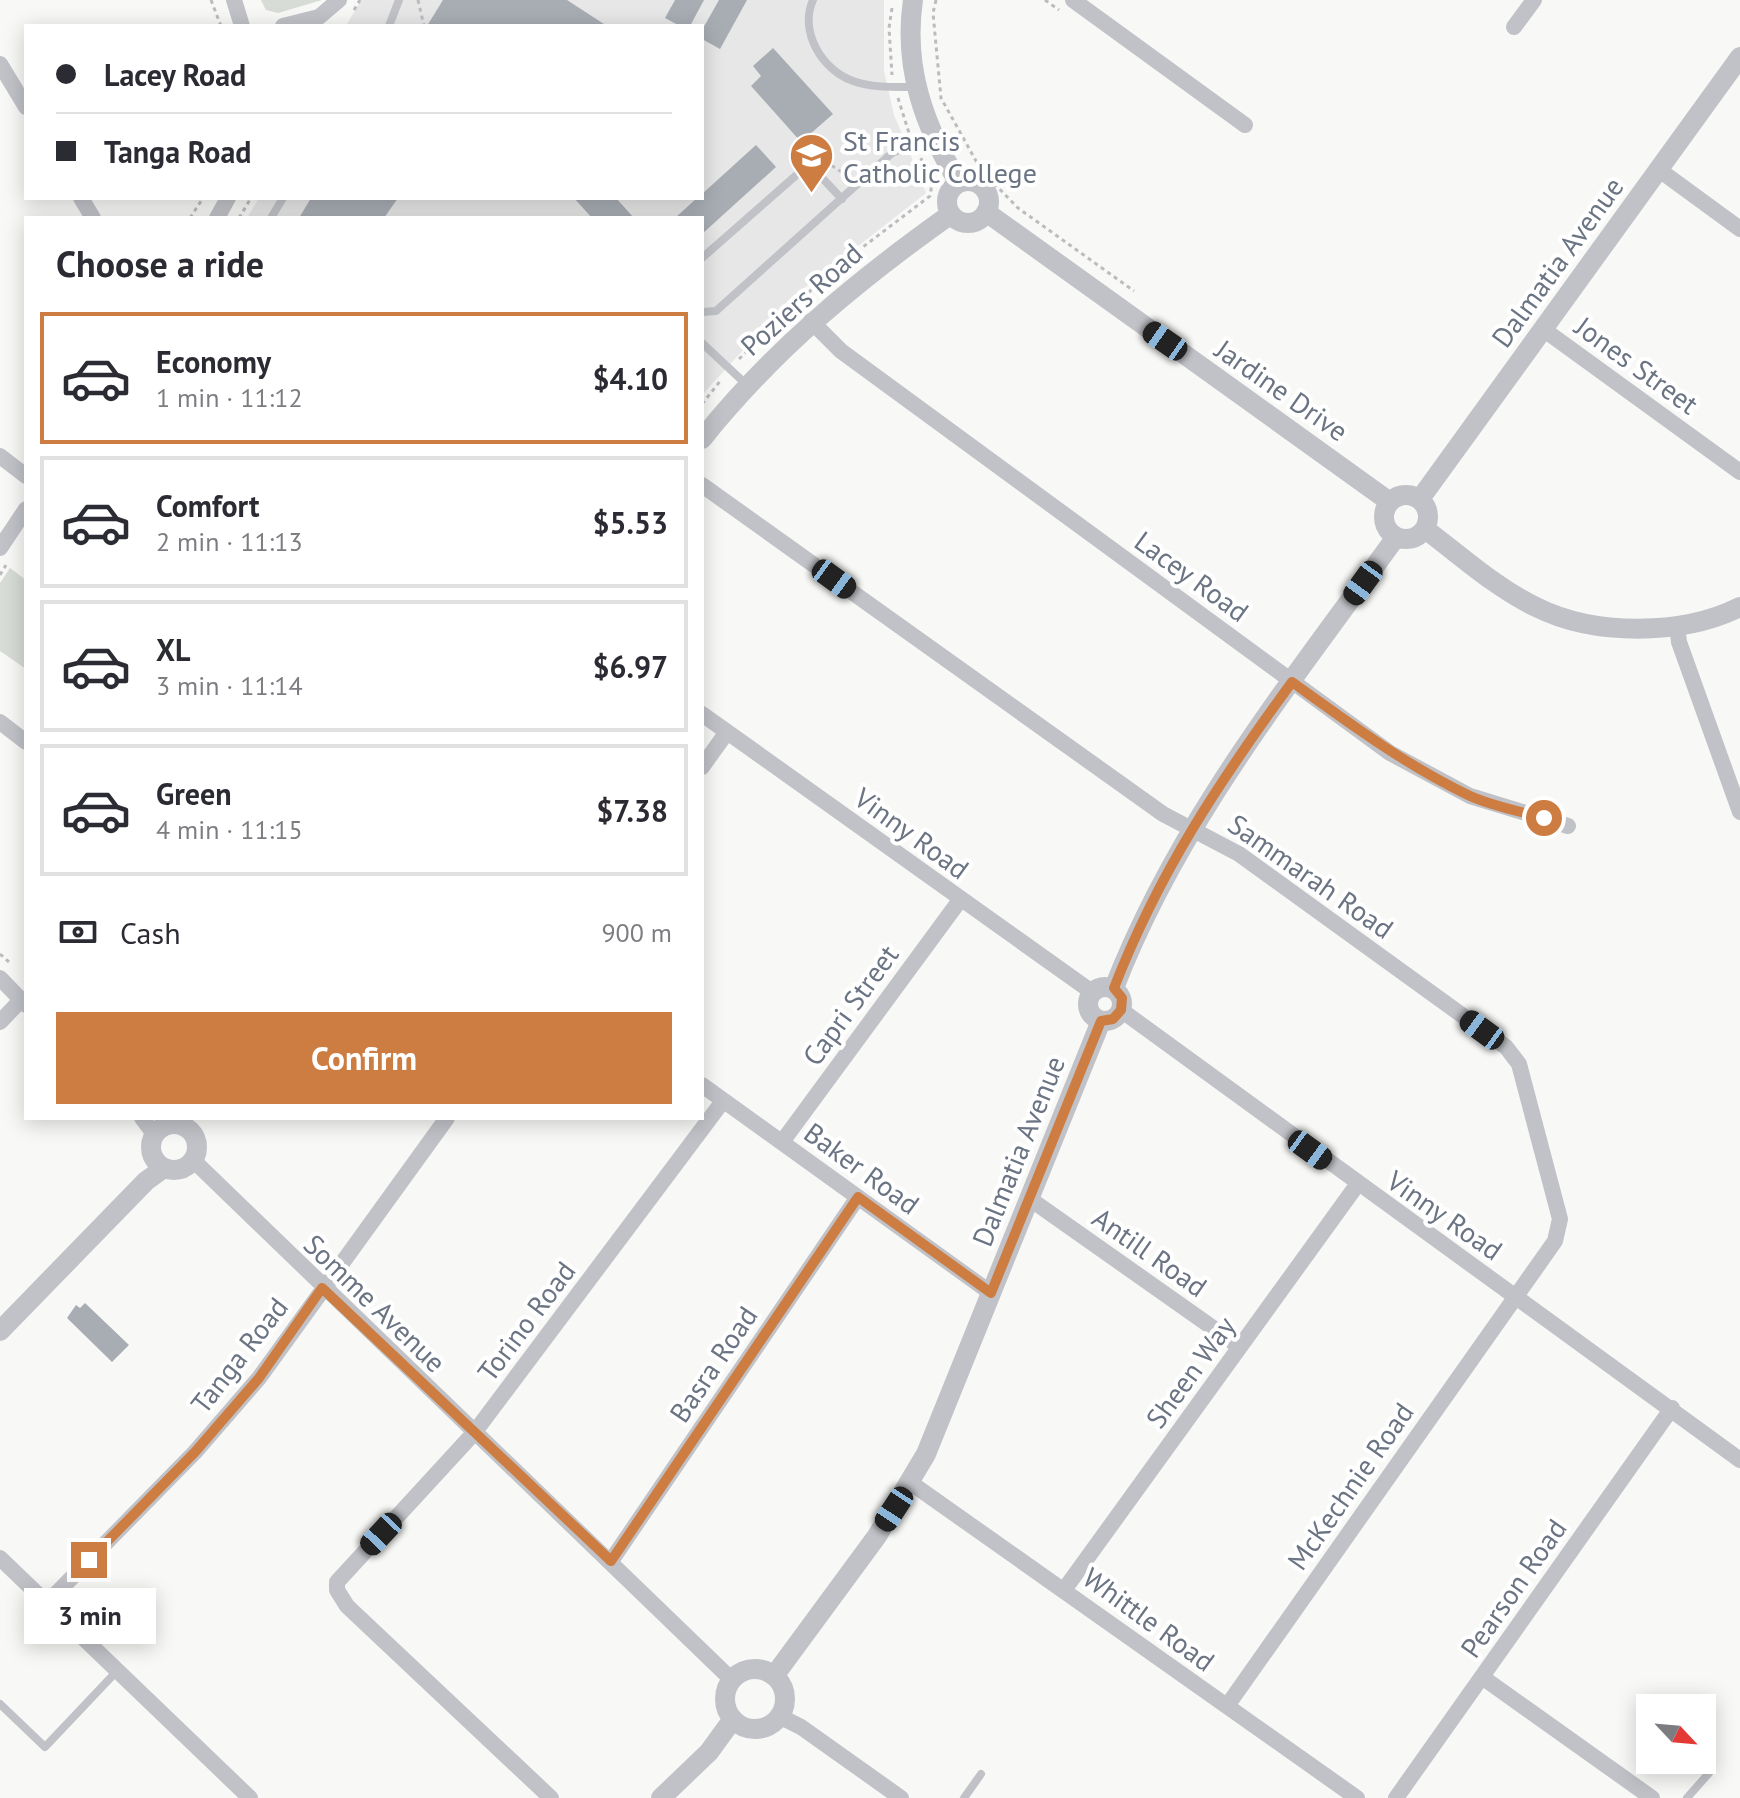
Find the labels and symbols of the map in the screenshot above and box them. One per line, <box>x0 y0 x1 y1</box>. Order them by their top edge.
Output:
place label: St Francis Catholic College <box>843 122 1037 191</box>
school or university icon: St Francis Catholic College <box>788 132 836 195</box>
street label: Dalmatia Avenue <box>1483 169 1631 355</box>
street label: Poziers Road <box>732 235 870 363</box>
street label: Jones Street <box>1567 307 1706 422</box>
car <box>1138 317 1192 365</box>
street label: Jardine Drive <box>1208 330 1356 449</box>
street label: Lacey Road <box>1128 522 1256 630</box>
car <box>808 555 860 603</box>
car <box>1339 557 1387 609</box>
street label: Vinny Road <box>847 778 977 887</box>
route start <box>1526 800 1562 836</box>
street label: Sammarah Road <box>1221 805 1401 947</box>
street label: Capri Street <box>794 937 907 1073</box>
car <box>1456 1006 1508 1054</box>
street label: Dalmatia Avenue <box>963 1050 1073 1252</box>
street label: Baker Road <box>797 1114 927 1222</box>
car <box>1284 1126 1336 1174</box>
street label: Vinny Road <box>1379 1161 1510 1268</box>
street label: Antill Road <box>1085 1199 1215 1305</box>
street label: Somme Avenue <box>296 1226 454 1380</box>
street label: Torino Road <box>469 1254 583 1388</box>
street label: Tanga Road <box>182 1289 296 1421</box>
street label: Basra Road <box>661 1299 765 1429</box>
street label: Sheen Way <box>1137 1309 1243 1435</box>
street label: McKechnie Road <box>1279 1395 1421 1577</box>
car <box>871 1482 917 1536</box>
car <box>356 1508 406 1560</box>
street label: Pearson Road <box>1452 1511 1574 1665</box>
route end <box>71 1542 107 1578</box>
street label: Whittle Road <box>1076 1559 1222 1679</box>
callout: 3 min <box>23 1588 155 1644</box>
north arrow <box>1636 1694 1716 1774</box>

